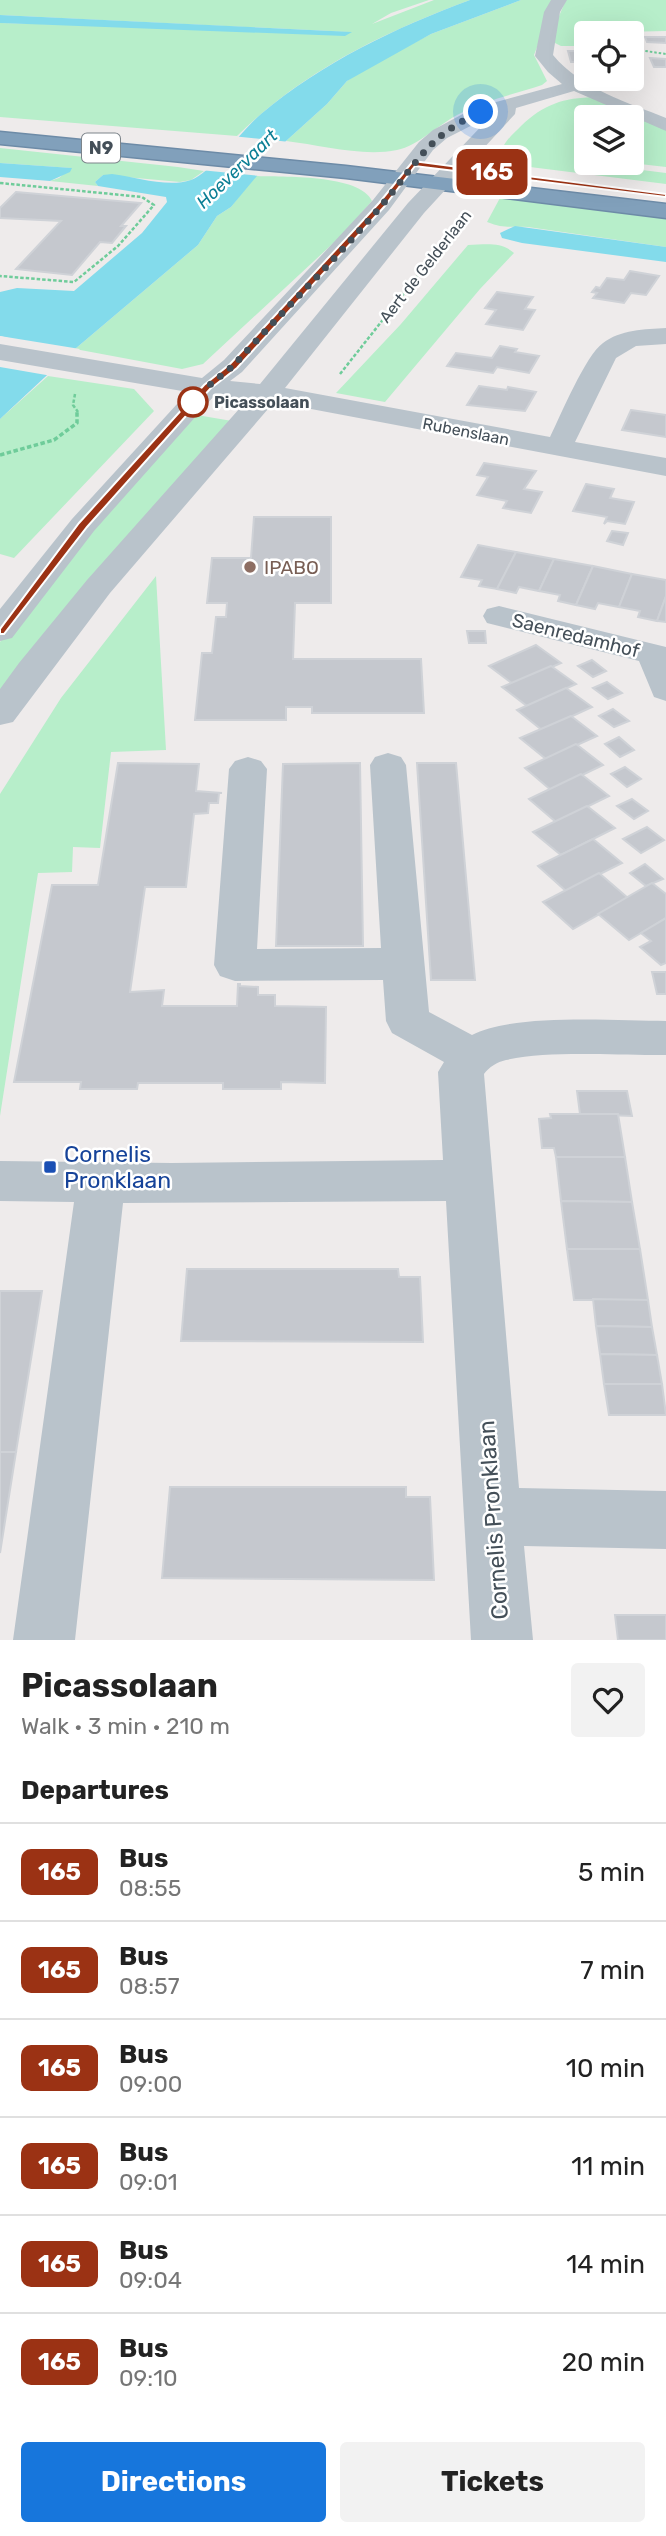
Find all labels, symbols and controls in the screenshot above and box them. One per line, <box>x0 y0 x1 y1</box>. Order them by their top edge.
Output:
map controls <box>574 21 644 175</box>
button: locate <box>574 21 644 91</box>
your location <box>463 94 498 129</box>
button: layers <box>574 105 644 175</box>
water label: Hoevervaart <box>192 124 283 213</box>
road number: N9 <box>82 134 120 162</box>
line badge: 165 <box>452 149 532 195</box>
text: 165 <box>470 158 514 186</box>
street label: Aert de Gelderlaan <box>375 206 475 326</box>
marker: Picassolaan <box>178 387 208 417</box>
place label: Picassolaan <box>214 393 310 412</box>
street label: Rubenslaan <box>421 414 511 449</box>
place label: IPABO <box>264 556 319 579</box>
marker: IPABO <box>242 559 258 575</box>
street label: Saenredamhof <box>510 609 643 663</box>
place label: Cornelis Pronklaan <box>64 1140 171 1194</box>
marker: Cornelis Pronklaan <box>42 1159 58 1175</box>
street label: Cornelis Pronklaan <box>472 1419 514 1621</box>
button: heart <box>571 1663 645 1737</box>
text: Picassolaan <box>21 1666 218 1705</box>
text: Walk · 3 min · 210 m <box>21 1712 230 1740</box>
text: Departures <box>21 1775 169 1806</box>
text: Bus <box>119 1843 168 1874</box>
text: 5 min <box>578 1857 645 1888</box>
text: 165 <box>38 1858 81 1886</box>
text: 08:55 <box>119 1874 181 1902</box>
text: Bus <box>119 1941 168 1972</box>
text: 7 min <box>580 1955 645 1986</box>
text: 165 <box>38 1956 81 1984</box>
text: 08:57 <box>119 1972 180 2000</box>
text: Bus <box>119 2039 168 2070</box>
text: 10 min <box>566 2053 645 2084</box>
text: 165 <box>38 2054 81 2082</box>
text: 09:00 <box>119 2070 182 2098</box>
text: Bus <box>119 2137 168 2168</box>
text: 11 min <box>571 2151 645 2182</box>
text: 165 <box>38 2152 81 2180</box>
text: 09:01 <box>119 2168 178 2196</box>
text: Bus <box>119 2235 168 2266</box>
text: 14 min <box>566 2249 645 2280</box>
text: 165 <box>38 2250 81 2278</box>
text: 09:04 <box>119 2266 182 2294</box>
text: Bus <box>119 2333 168 2364</box>
text: 20 min <box>562 2347 645 2378</box>
text: 165 <box>38 2348 81 2376</box>
text: 09:10 <box>119 2364 178 2392</box>
button: Directions <box>21 2442 326 2522</box>
button: Tickets <box>340 2442 645 2522</box>

